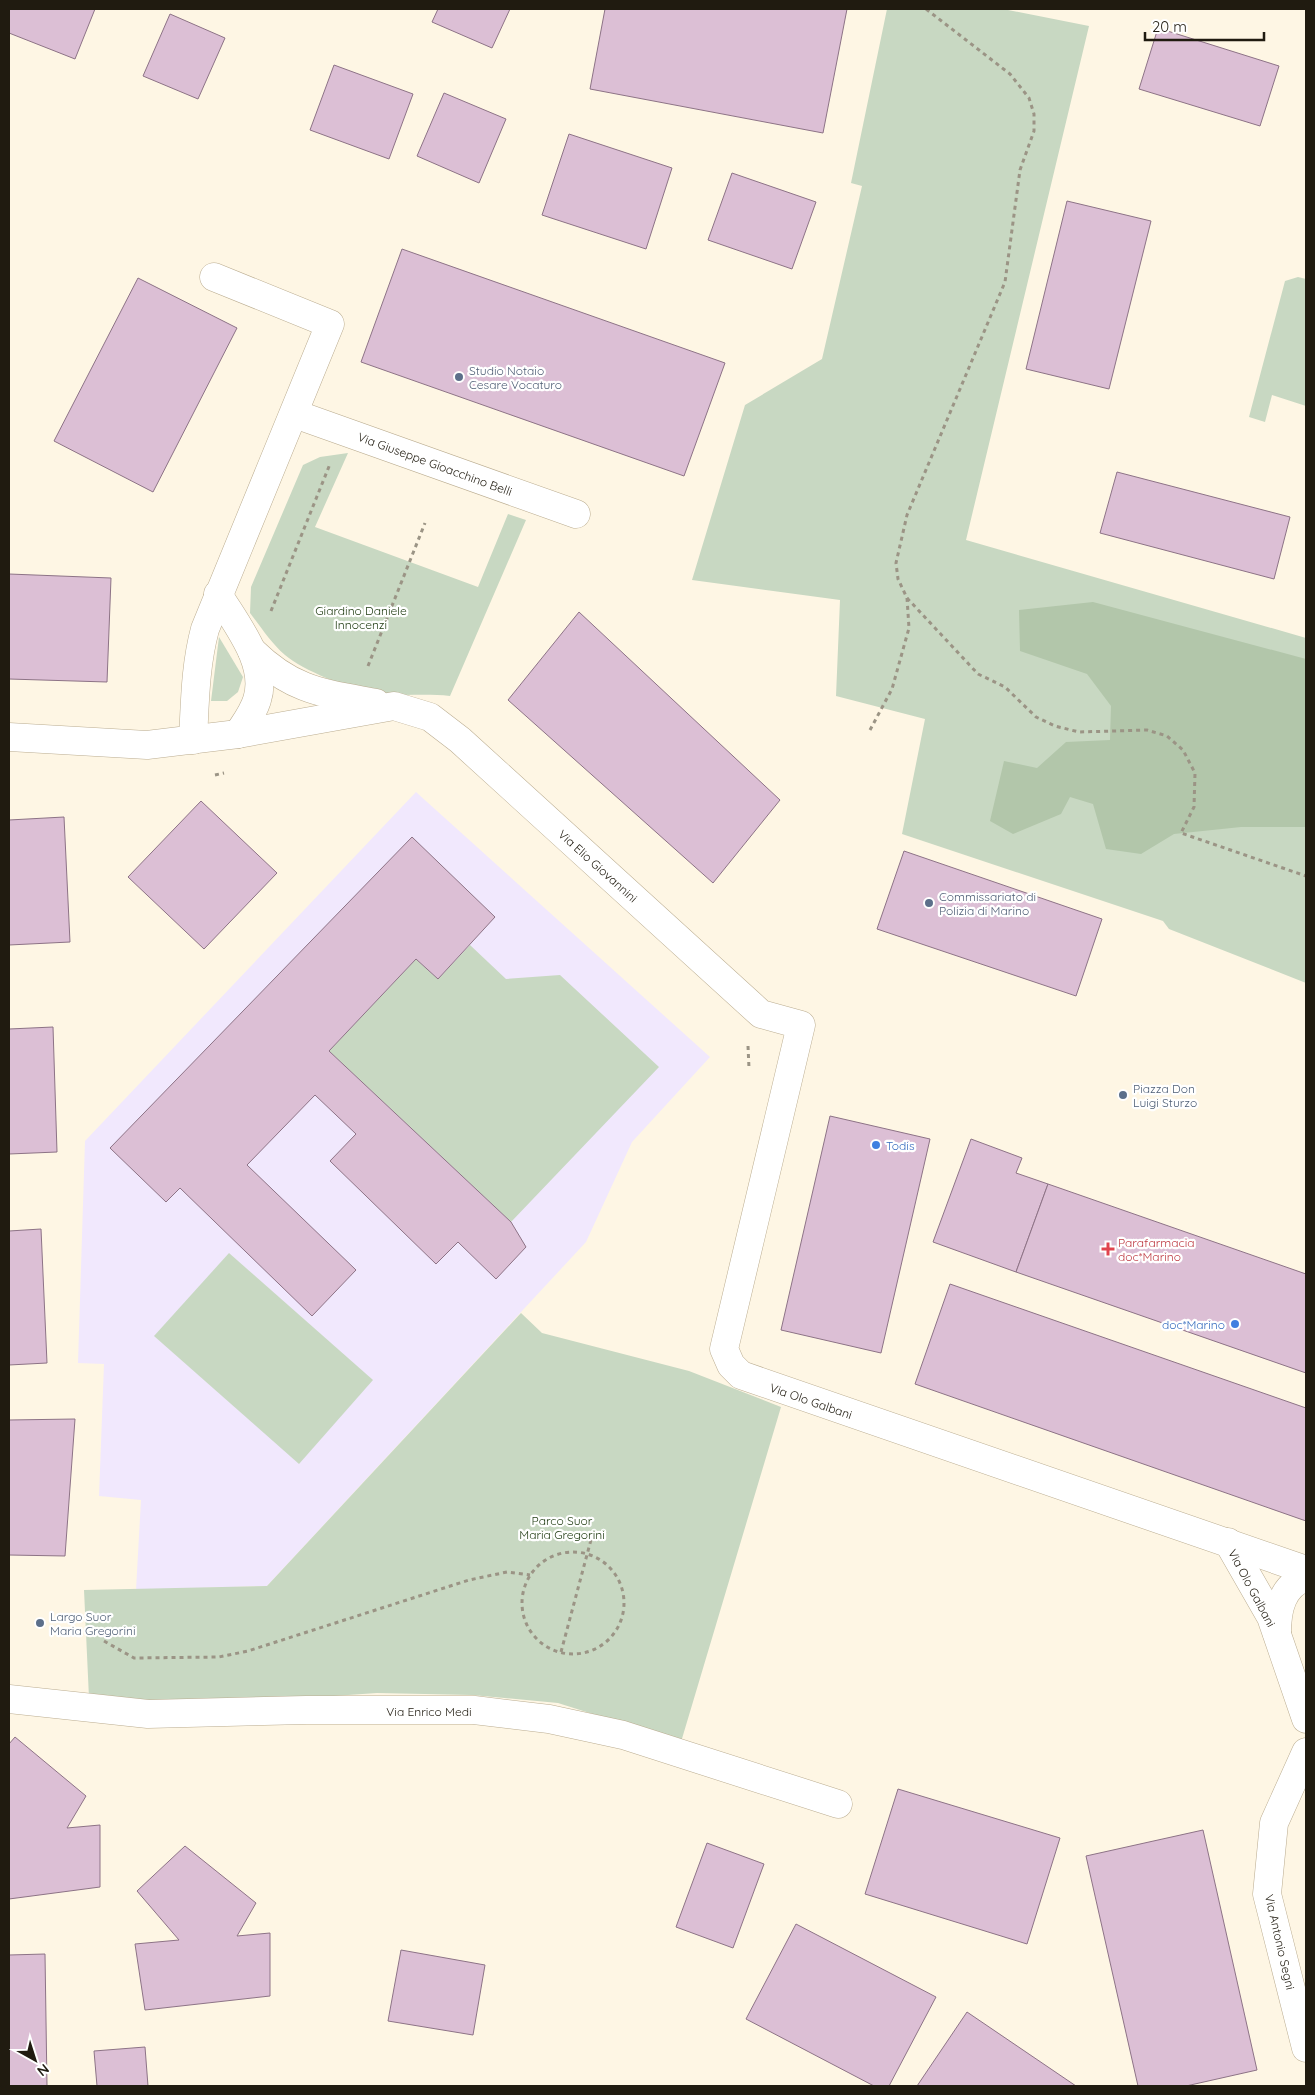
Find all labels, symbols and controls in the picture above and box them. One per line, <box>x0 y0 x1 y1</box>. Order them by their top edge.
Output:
scale bar <box>1145 10 1264 42</box>
text: 20 m <box>1152 17 1187 36</box>
place label: Studio Notaio Cesare Vocaturo <box>469 363 562 392</box>
marker: Studio Notaio Cesare Vocaturo <box>453 371 465 383</box>
street label: Via Giuseppe Gioacchino Belli <box>356 429 514 499</box>
park label: Giardino Daniele Innocenzi <box>315 603 407 632</box>
street label: Via Elio Giovannini <box>555 826 641 906</box>
place label: Commissariato di Polizia di Marino <box>939 889 1036 918</box>
marker: Commissariato di Polizia di Marino <box>923 897 935 909</box>
place label: Piazza Don Luigi Sturzo <box>1133 1081 1197 1110</box>
marker: Piazza Don Luigi Sturzo <box>1117 1089 1129 1101</box>
place label: Todis <box>886 1138 915 1153</box>
marker: Todis <box>870 1139 882 1151</box>
place label: Parafarmacia doc*Marino <box>1118 1235 1195 1264</box>
marker: Parafarmacia doc*Marino <box>1102 1243 1114 1255</box>
place label: doc*Marino <box>1162 1317 1225 1332</box>
marker: doc*Marino <box>1229 1318 1241 1330</box>
street label: Via Olo Galbani <box>768 1380 854 1422</box>
park label: Parco Suor Maria Gregorini <box>519 1513 605 1542</box>
street label: Via Olo Galbani <box>1225 1546 1279 1630</box>
place label: Largo Suor Maria Gregorini <box>50 1609 136 1638</box>
marker: Largo Suor Maria Gregorini <box>34 1617 46 1629</box>
street label: Via Enrico Medi <box>386 1704 472 1719</box>
street label: Via Antonio Segni <box>1262 1893 1298 1991</box>
north arrow <box>10 2035 60 2085</box>
text: N <box>34 2060 53 2080</box>

